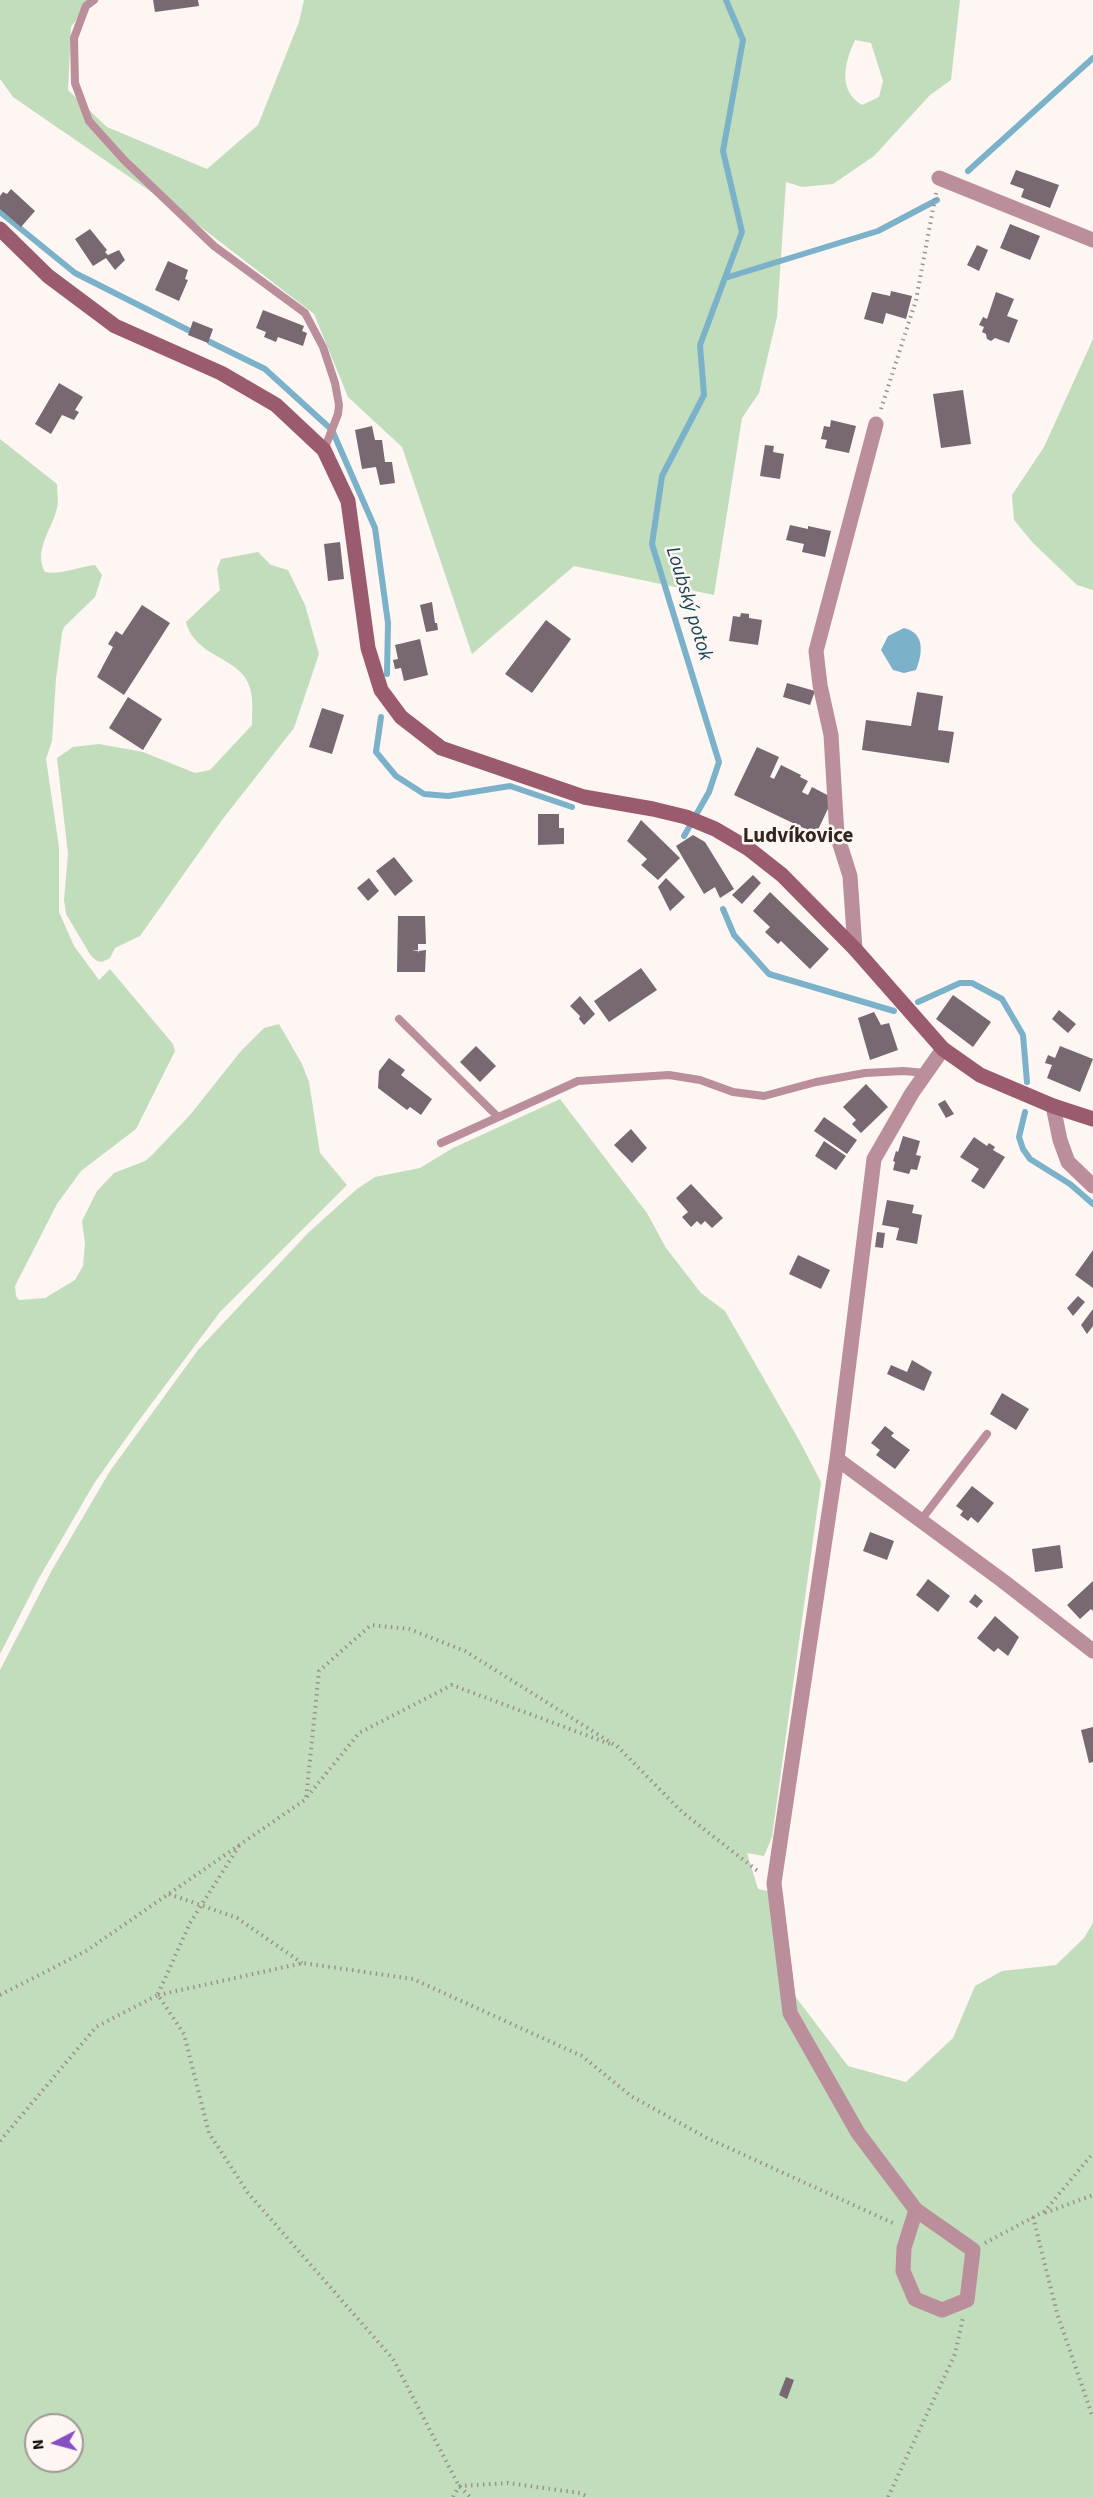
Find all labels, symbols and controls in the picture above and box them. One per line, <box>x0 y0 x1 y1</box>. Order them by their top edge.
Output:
water label: Loubský potok <box>659 544 717 664</box>
district label: Ludvíkovice <box>743 824 853 850</box>
north arrow <box>24 2413 84 2473</box>
text: N <box>27 2438 50 2451</box>

